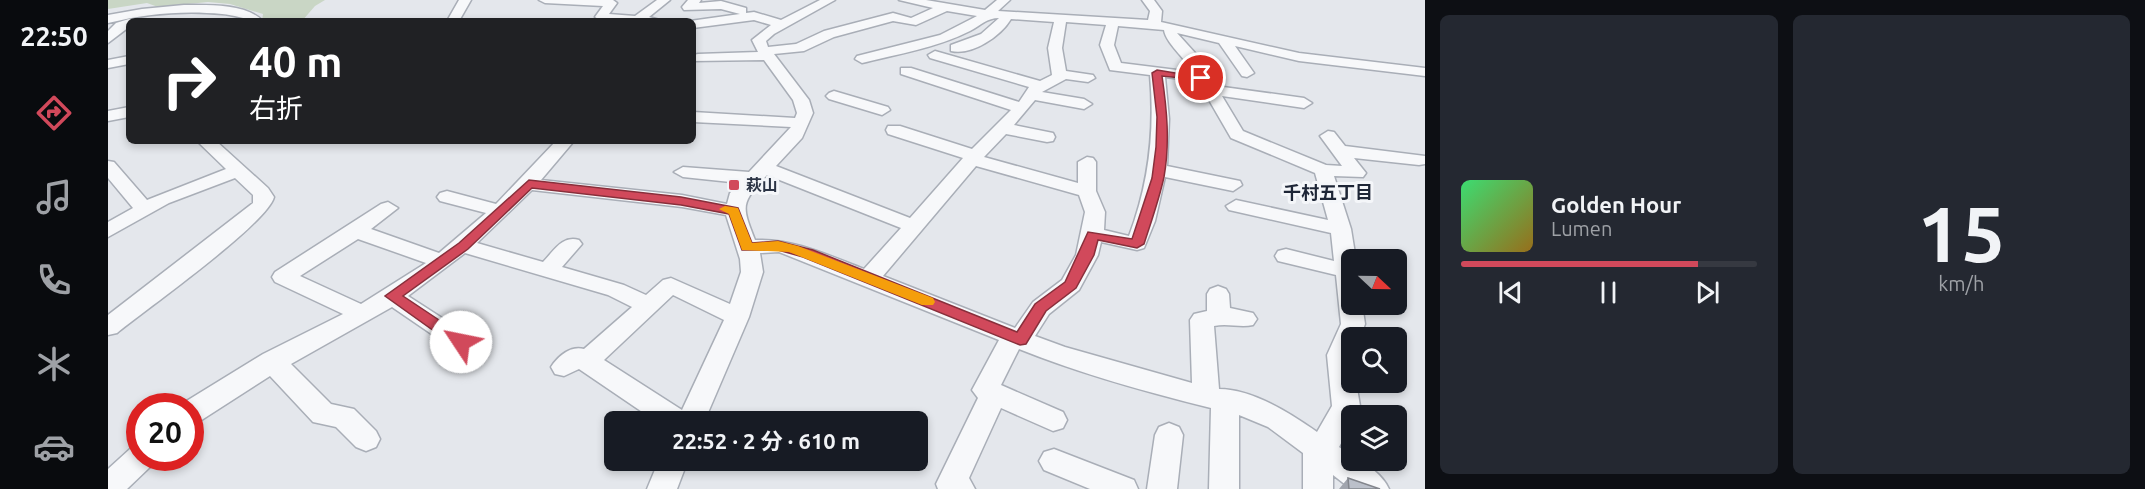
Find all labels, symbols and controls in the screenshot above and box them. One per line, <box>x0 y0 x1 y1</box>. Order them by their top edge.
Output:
text: 22:50 <box>20 21 88 51</box>
text: 40 m <box>249 38 343 85</box>
icon: right <box>150 42 228 120</box>
pin <box>1175 52 1226 103</box>
icon: arrive <box>1184 61 1217 94</box>
icon: directions <box>33 92 75 134</box>
text: 右折 <box>249 93 303 123</box>
icon: music <box>33 176 75 218</box>
place label: 萩山 <box>746 176 778 194</box>
marker: 萩山 <box>727 178 741 192</box>
district label: 千村五丁目 <box>1283 182 1373 202</box>
text: 15 <box>1917 189 2005 277</box>
text: Golden Hour <box>1551 192 1681 217</box>
text: Lumen <box>1551 217 1612 240</box>
north arrow <box>1341 249 1407 315</box>
map controls <box>1341 249 1407 471</box>
icon: phone <box>33 259 75 301</box>
text: km/h <box>1938 272 1984 295</box>
icon: previous <box>1494 276 1527 309</box>
icon: pause <box>1592 276 1625 309</box>
icon: next <box>1691 276 1724 309</box>
position arrow <box>429 310 493 374</box>
button: search <box>1341 327 1407 393</box>
icon: climate <box>33 343 75 385</box>
speed limit sign: 20 <box>126 393 204 471</box>
button: layers <box>1341 405 1407 471</box>
icon: car <box>33 426 75 468</box>
text: 22:52 · 2 分 · 610 m <box>672 428 860 453</box>

